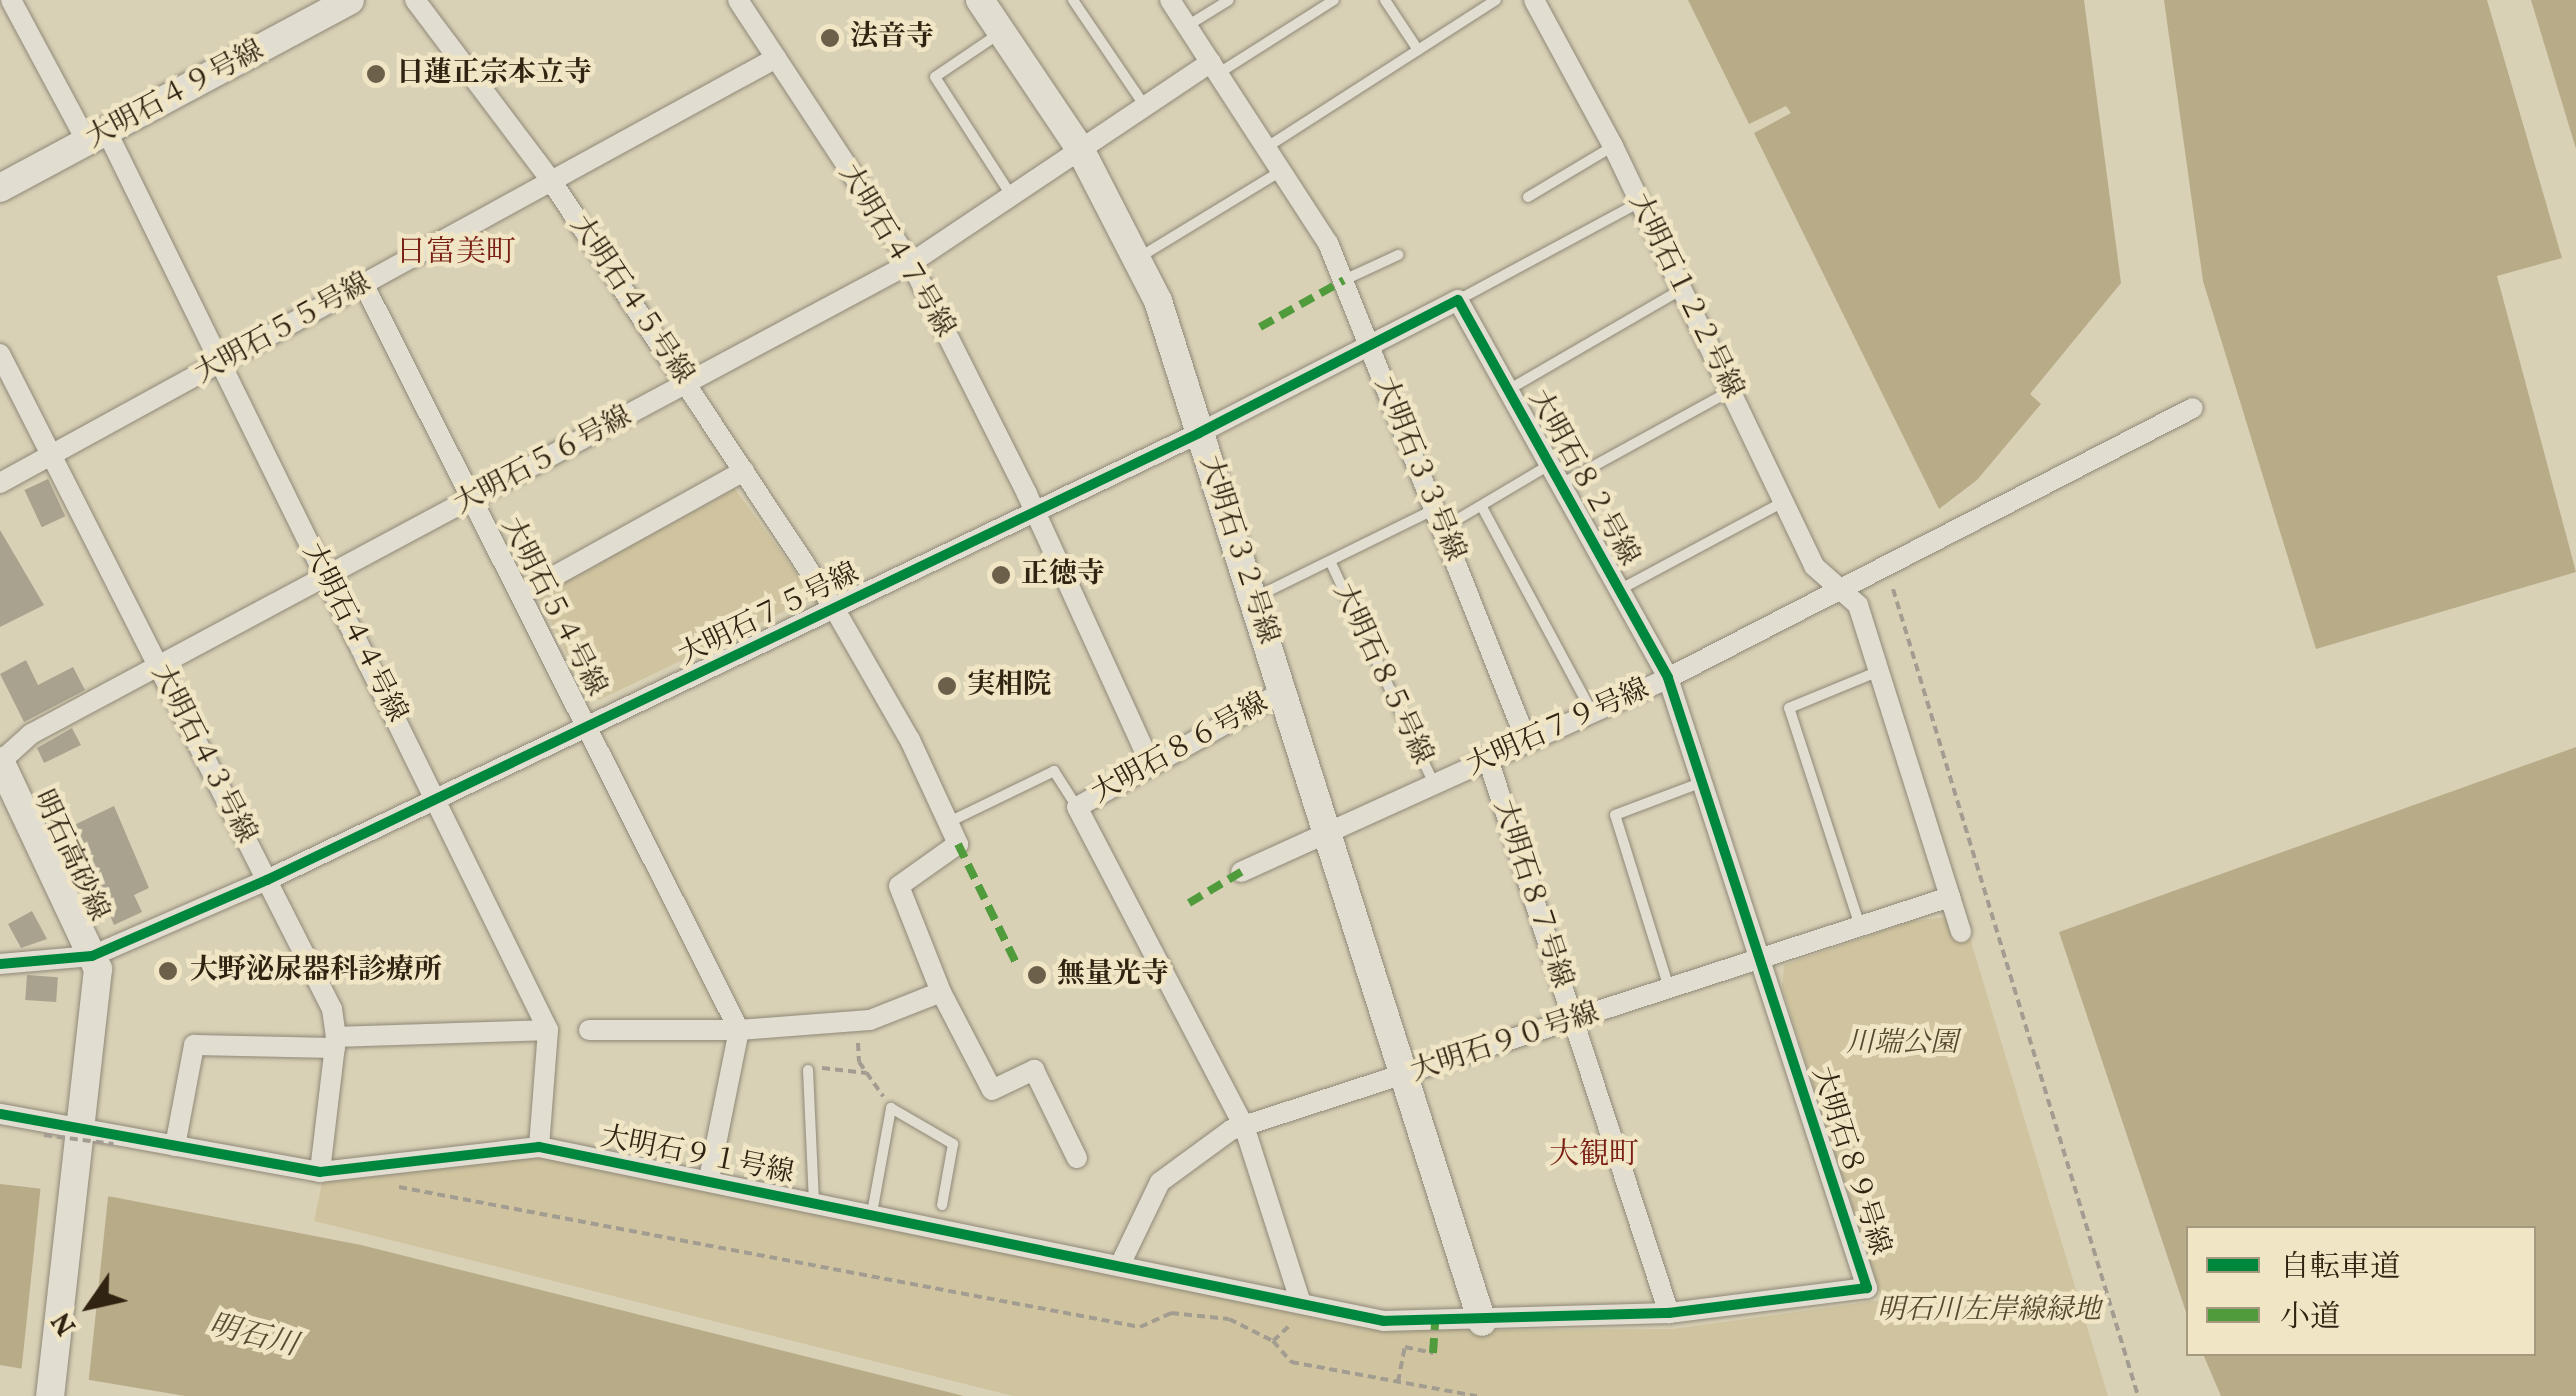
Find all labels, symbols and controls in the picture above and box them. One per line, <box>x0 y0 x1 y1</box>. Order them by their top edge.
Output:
place label: 法音寺 <box>850 21 934 55</box>
marker: 法音寺 <box>819 27 841 49</box>
street label: 大明石４９号線 <box>81 34 269 156</box>
place label: 日蓮正宗本立寺 <box>396 57 592 91</box>
marker: 日蓮正宗本立寺 <box>365 63 387 85</box>
street label: 大明石４７号線 <box>831 158 961 344</box>
street label: 大明石１２２号線 <box>1621 188 1749 404</box>
street label: 大明石４５号線 <box>562 209 700 391</box>
district label: 日富美町 <box>396 235 516 271</box>
street label: 大明石５５号線 <box>189 267 377 391</box>
street label: 大明石３３号線 <box>1367 372 1471 566</box>
street label: 大明石８２号線 <box>1521 384 1645 572</box>
street label: 大明石５６号線 <box>449 400 637 522</box>
street label: 大明石３２号線 <box>1192 452 1284 648</box>
street label: 大明石５４号線 <box>494 512 612 702</box>
street label: 大明石４４号線 <box>295 538 413 728</box>
street label: 大明石７５号線 <box>674 557 864 673</box>
place label: 正徳寺 <box>1021 558 1105 592</box>
marker: 正徳寺 <box>990 564 1012 586</box>
street label: 大明石８５号線 <box>1325 578 1439 770</box>
street label: 大明石４３号線 <box>144 659 262 849</box>
place label: 実相院 <box>967 669 1051 703</box>
street label: 大明石７９号線 <box>1462 673 1654 783</box>
marker: 実相院 <box>936 675 958 697</box>
street label: 大明石８６号線 <box>1086 687 1274 811</box>
street label: 明石高砂線 <box>25 785 115 927</box>
street label: 大明石８７号線 <box>1486 796 1578 992</box>
place label: 大野泌尿器科診療所 <box>190 954 442 988</box>
marker: 大野泌尿器科診療所 <box>155 958 181 984</box>
place label: 無量光寺 <box>1057 958 1169 992</box>
marker: 無量光寺 <box>1026 964 1048 986</box>
street label: 大明石９０号線 <box>1407 997 1603 1089</box>
park label: 川端公園 <box>1846 1027 1958 1061</box>
street label: 大明石８９号線 <box>1804 1063 1896 1259</box>
street label: 大明石９１号線 <box>598 1121 796 1191</box>
district label: 大観町 <box>1549 1137 1639 1173</box>
legend <box>2186 1226 2536 1356</box>
text: 自転車道 <box>2280 1247 2400 1289</box>
north arrow <box>40 1256 140 1356</box>
park label: 明石川左岸線緑地 <box>1877 1294 2101 1328</box>
text: 小道 <box>2280 1297 2340 1339</box>
text: N <box>43 1304 87 1342</box>
water label: 明石川 <box>205 1308 301 1364</box>

